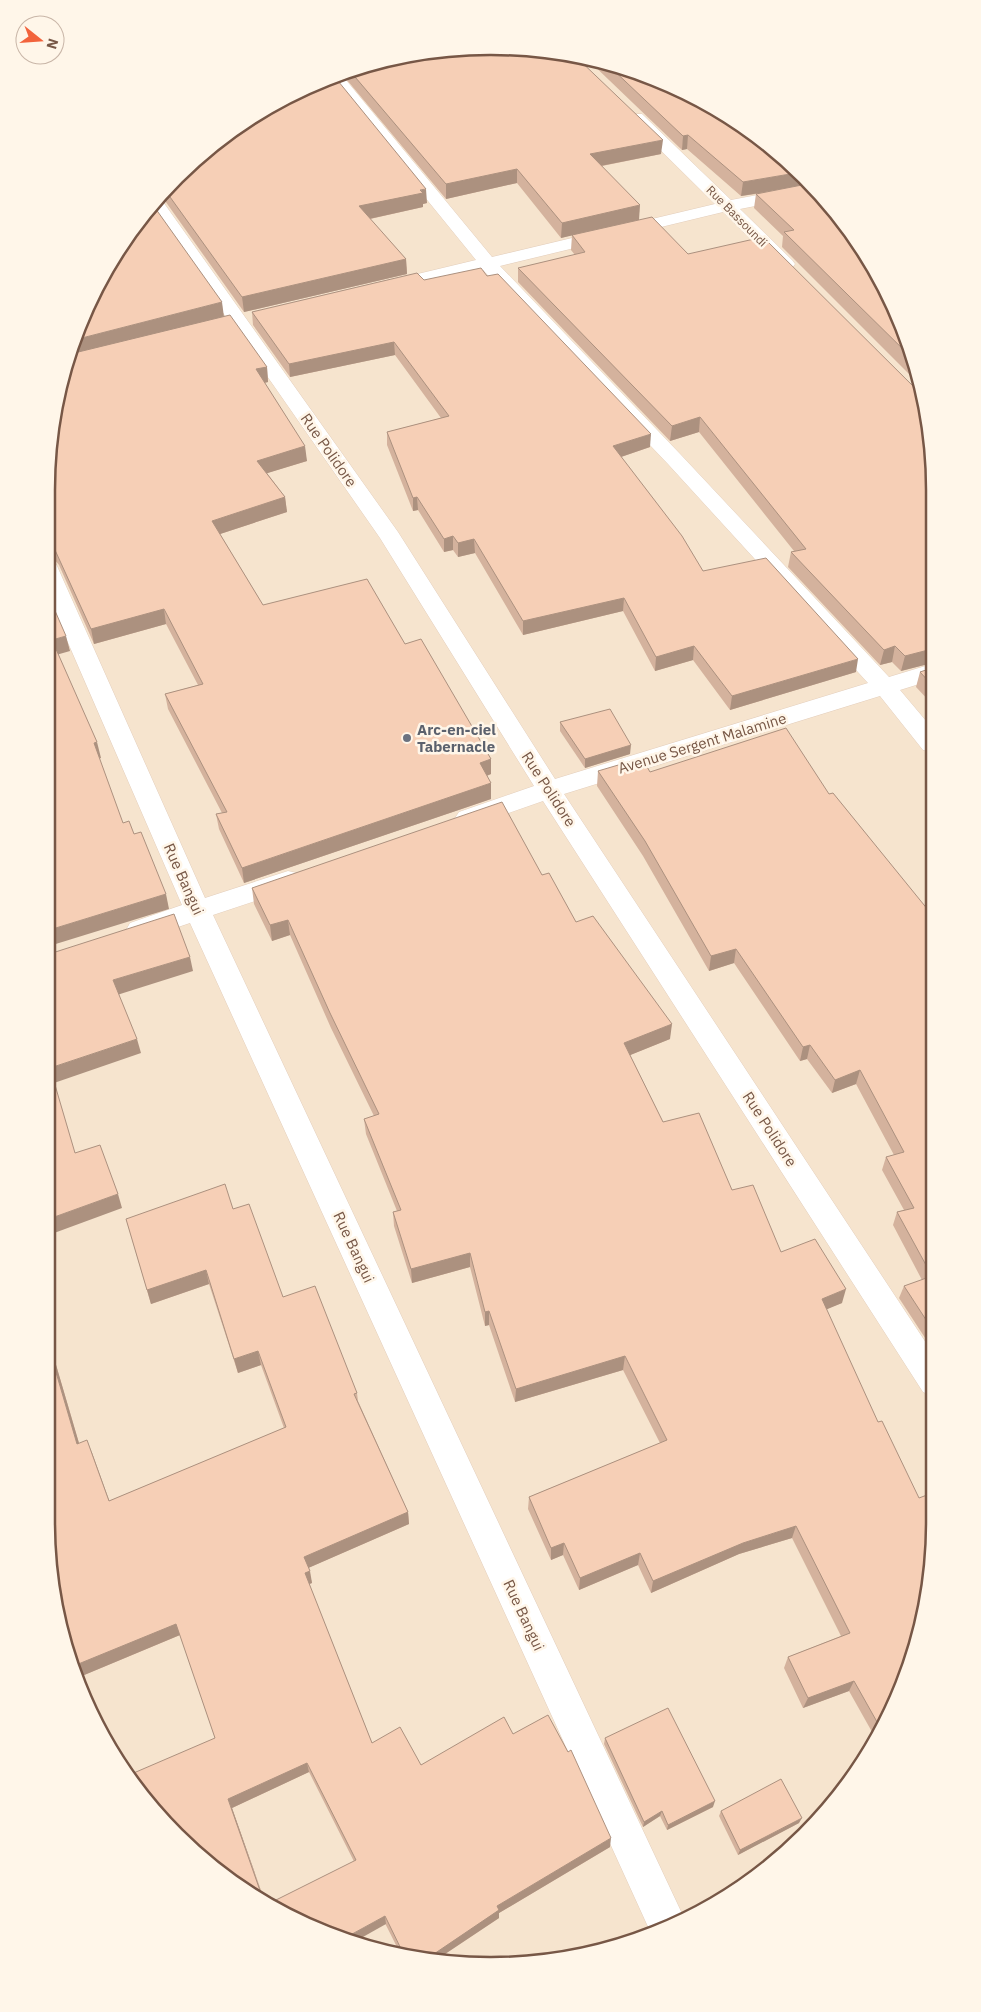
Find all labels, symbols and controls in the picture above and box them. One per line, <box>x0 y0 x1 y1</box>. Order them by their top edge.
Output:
north arrow <box>15 15 65 65</box>
text: N <box>42 36 63 51</box>
street label: Rue Bassoundi <box>703 182 771 250</box>
street label: Rue Polidore <box>297 409 361 491</box>
street label: Avenue Sergent Malamine <box>616 708 788 778</box>
place label: Arc-en-ciel Tabernacle <box>417 720 496 756</box>
marker: Arc-en-ciel Tabernacle <box>401 732 413 744</box>
street label: Rue Polidore <box>518 748 580 830</box>
street label: Rue Bangui <box>160 840 208 918</box>
street label: Rue Polidore <box>739 1088 801 1170</box>
street label: Rue Bangui <box>329 1208 379 1286</box>
street label: Rue Bangui <box>499 1576 549 1654</box>

